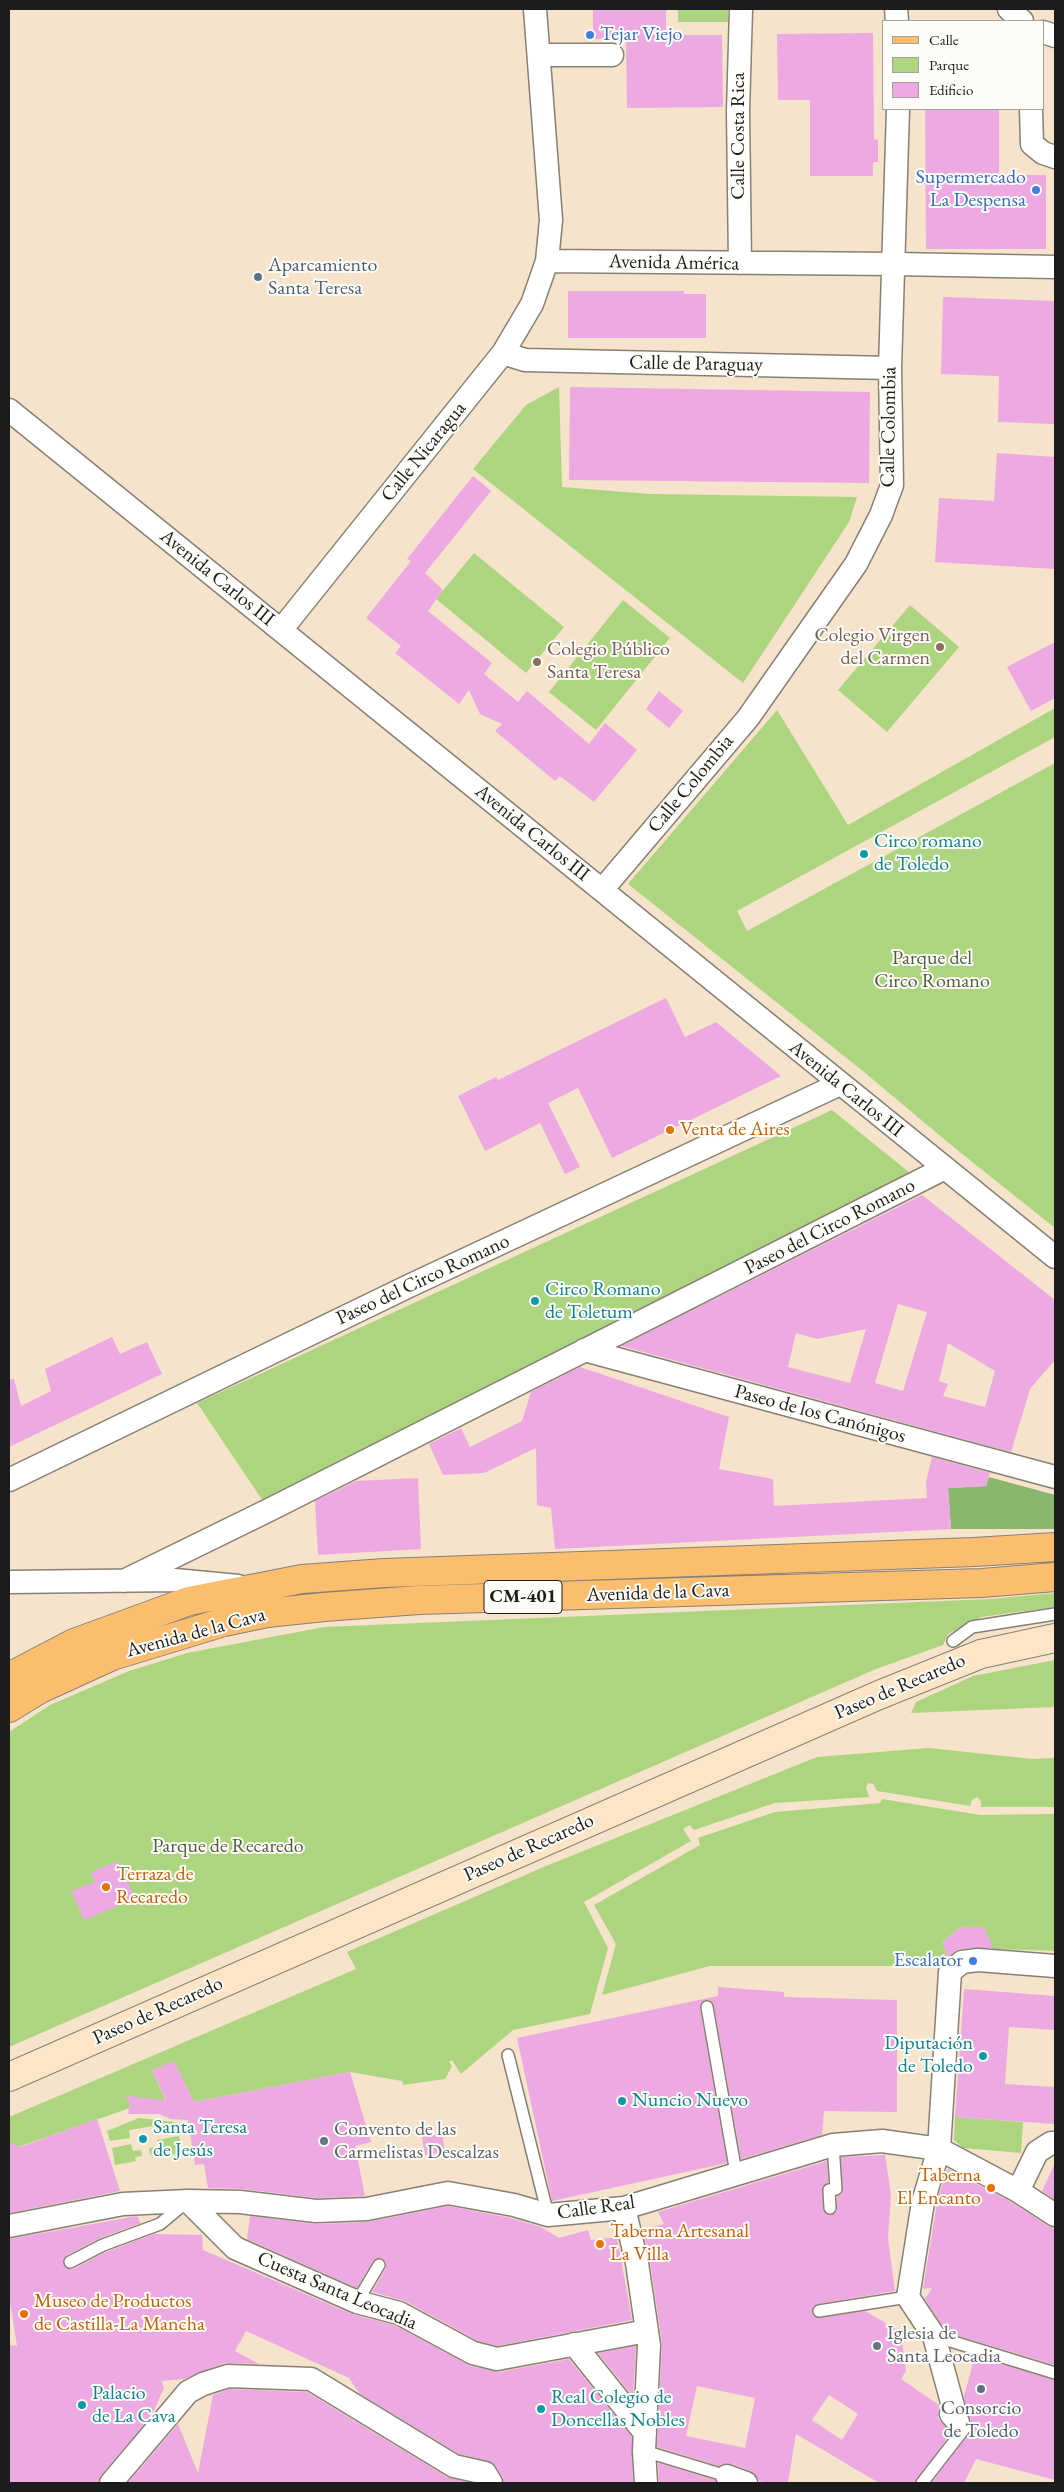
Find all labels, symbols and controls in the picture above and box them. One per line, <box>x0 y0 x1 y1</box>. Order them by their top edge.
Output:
legend <box>882 20 1044 110</box>
place label: Tejar Viejo <box>600 23 682 47</box>
marker: Tejar Viejo <box>584 29 596 41</box>
text: Calle <box>929 30 959 49</box>
text: Parque <box>929 55 969 74</box>
street label: Calle Costa Rica <box>727 72 751 200</box>
text: Edificio <box>929 80 973 99</box>
place label: Supermercado La Despensa <box>915 166 1026 213</box>
marker: Supermercado La Despensa <box>1030 184 1042 196</box>
street label: Avenida América <box>608 250 740 276</box>
place label: Aparcamiento Santa Teresa <box>268 254 377 301</box>
marker: Aparcamiento Santa Teresa <box>252 271 264 283</box>
street label: Calle de Paraguay <box>629 351 763 377</box>
street label: Calle Colombia <box>876 366 902 488</box>
street label: Calle Nicaragua <box>376 397 472 507</box>
street label: Avenida Carlos III <box>155 524 279 632</box>
place label: Colegio Virgen del Carmen <box>814 624 930 671</box>
place label: Colegio Público Santa Teresa <box>547 638 670 685</box>
marker: Colegio Virgen del Carmen <box>934 641 946 653</box>
marker: Colegio Público Santa Teresa <box>531 656 543 668</box>
street label: Calle Colombia <box>643 730 739 838</box>
street label: Avenida Carlos III <box>470 779 594 887</box>
place label: Circo romano de Toledo <box>874 830 982 877</box>
marker: Circo romano de Toledo <box>858 848 870 860</box>
park label: Parque del Circo Romano <box>874 947 990 994</box>
street label: Avenida Carlos III <box>784 1035 908 1143</box>
place label: Venta de Aires <box>680 1118 790 1142</box>
marker: Venta de Aires <box>664 1124 676 1136</box>
street label: Paseo del Circo Romano <box>741 1174 919 1280</box>
street label: Paseo del Circo Romano <box>333 1229 513 1331</box>
place label: Circo Romano de Toletum <box>545 1278 661 1325</box>
marker: Circo Romano de Toletum <box>529 1295 541 1307</box>
street label: Paseo de los Canónigos <box>732 1380 908 1448</box>
street label: Avenida de la Cava <box>586 1579 730 1607</box>
road number: CM-401 <box>484 1580 562 1614</box>
street label: Avenida de la Cava <box>124 1603 268 1663</box>
street label: Paseo de Recaredo <box>831 1649 969 1725</box>
street label: Paseo de Recaredo <box>460 1809 598 1887</box>
park label: Parque de Recaredo <box>152 1835 304 1859</box>
place label: Terraza de Recaredo <box>116 1863 193 1910</box>
marker: Terraza de Recaredo <box>100 1881 112 1893</box>
place label: Escalator <box>894 1949 963 1973</box>
marker: Escalator <box>967 1955 979 1967</box>
street label: Paseo de Recaredo <box>89 1972 227 2050</box>
place label: Diputación de Toledo <box>884 2032 973 2079</box>
marker: Diputación de Toledo <box>977 2050 989 2062</box>
place label: Nuncio Nuevo <box>632 2089 748 2113</box>
marker: Nuncio Nuevo <box>616 2095 628 2107</box>
place label: Santa Teresa de Jesús <box>153 2116 247 2163</box>
place label: Convento de las Carmelistas Descalzas <box>334 2118 499 2165</box>
marker: Santa Teresa de Jesús <box>137 2133 149 2145</box>
marker: Convento de las Carmelistas Descalzas <box>318 2135 330 2147</box>
place label: Taberna El Encanto <box>897 2164 981 2211</box>
marker: Taberna El Encanto <box>985 2182 997 2194</box>
street label: Calle Real <box>556 2191 636 2225</box>
place label: Taberna Artesanal La Villa <box>610 2220 749 2267</box>
marker: Taberna Artesanal La Villa <box>594 2238 606 2250</box>
street label: Cuesta Santa Leocadia <box>253 2246 421 2336</box>
place label: Museo de Productos de Castilla-La Mancha <box>34 2290 205 2337</box>
marker: Museo de Productos de Castilla-La Mancha <box>18 2308 30 2320</box>
place label: Iglesia de Santa Leocadia <box>887 2322 1001 2369</box>
marker: Iglesia de Santa Leocadia <box>871 2340 883 2352</box>
place label: Palacio de La Cava <box>92 2382 176 2429</box>
marker: Consorcio de Toledo <box>975 2383 987 2395</box>
place label: Real Colegio de Doncellas Nobles <box>551 2386 685 2433</box>
place label: Consorcio de Toledo <box>941 2397 1021 2444</box>
marker: Palacio de La Cava <box>76 2399 88 2411</box>
marker: Real Colegio de Doncellas Nobles <box>535 2403 547 2415</box>

